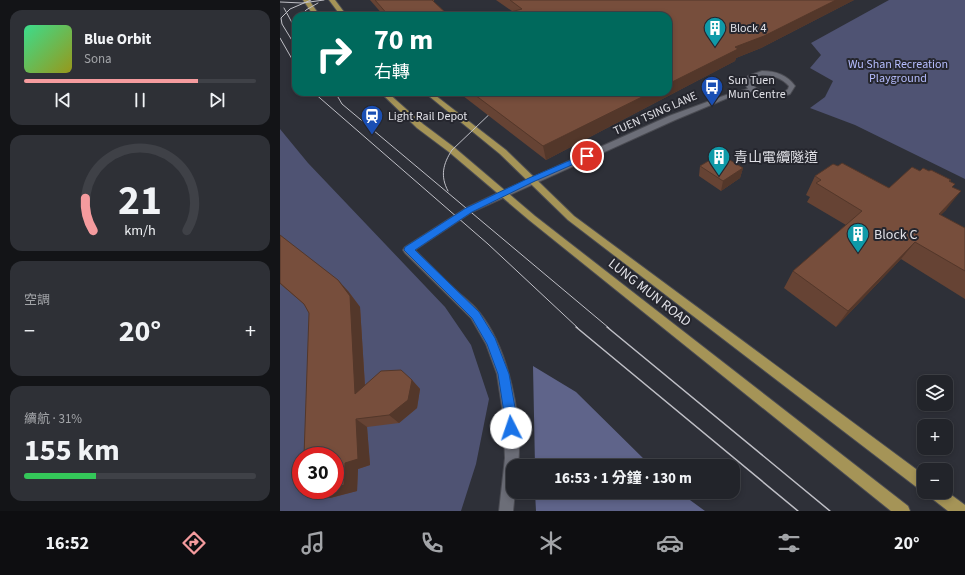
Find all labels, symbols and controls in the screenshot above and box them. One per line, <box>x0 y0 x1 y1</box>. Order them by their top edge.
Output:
building icon: Block 4 <box>702 15 728 48</box>
text: 70 m <box>374 20 433 60</box>
place label: Block 4 <box>730 20 766 37</box>
icon: right <box>308 28 360 80</box>
text: Blue Orbit <box>84 29 151 50</box>
text: Sona <box>84 50 112 68</box>
park label: Wu Shan Recreation Playground <box>848 56 948 87</box>
text: 右轉 <box>374 60 410 85</box>
place label: Sun Tuen Mun Centre <box>728 72 786 103</box>
bus stop icon: Sun Tuen Mun Centre <box>699 74 725 107</box>
street label: TUEN TSING LANE <box>611 87 700 140</box>
icon: previous <box>52 89 74 111</box>
icon: pause <box>129 89 151 111</box>
icon: next <box>206 89 228 111</box>
station icon: Light Rail Depot <box>359 103 385 136</box>
place label: Light Rail Depot <box>388 108 467 125</box>
pin <box>570 139 604 173</box>
building icon: 青山電纜隧道 <box>706 144 732 177</box>
icon: arrive <box>576 145 598 167</box>
place label: 青山電纜隧道 <box>734 148 818 168</box>
text: 21 <box>118 171 162 231</box>
text: km/h <box>124 219 156 240</box>
building icon: Block C <box>845 221 871 254</box>
place label: Block C <box>874 225 918 245</box>
street label: LUNG MUN ROAD <box>604 254 695 332</box>
text: 空調 <box>24 291 50 309</box>
text: 20° <box>119 310 161 353</box>
text: − <box>24 315 35 347</box>
text: + <box>245 315 256 347</box>
map controls <box>917 375 953 499</box>
button: layers <box>917 375 953 411</box>
position arrow <box>490 407 532 449</box>
text: 續航 · 31% <box>24 410 82 428</box>
button: + <box>917 419 953 455</box>
text: 155 km <box>24 429 120 472</box>
speed limit sign: 30 <box>292 447 344 499</box>
button: − <box>917 463 953 499</box>
text: 16:53 · 1 分鐘 · 130 m <box>554 468 692 489</box>
icon: directions <box>180 529 208 557</box>
icon: music <box>299 529 327 557</box>
icon: phone <box>418 529 446 557</box>
icon: climate <box>537 529 565 557</box>
icon: car <box>656 529 684 557</box>
icon: filters <box>775 529 803 557</box>
text: 16:52 <box>46 531 89 556</box>
text: 20° <box>894 531 920 556</box>

